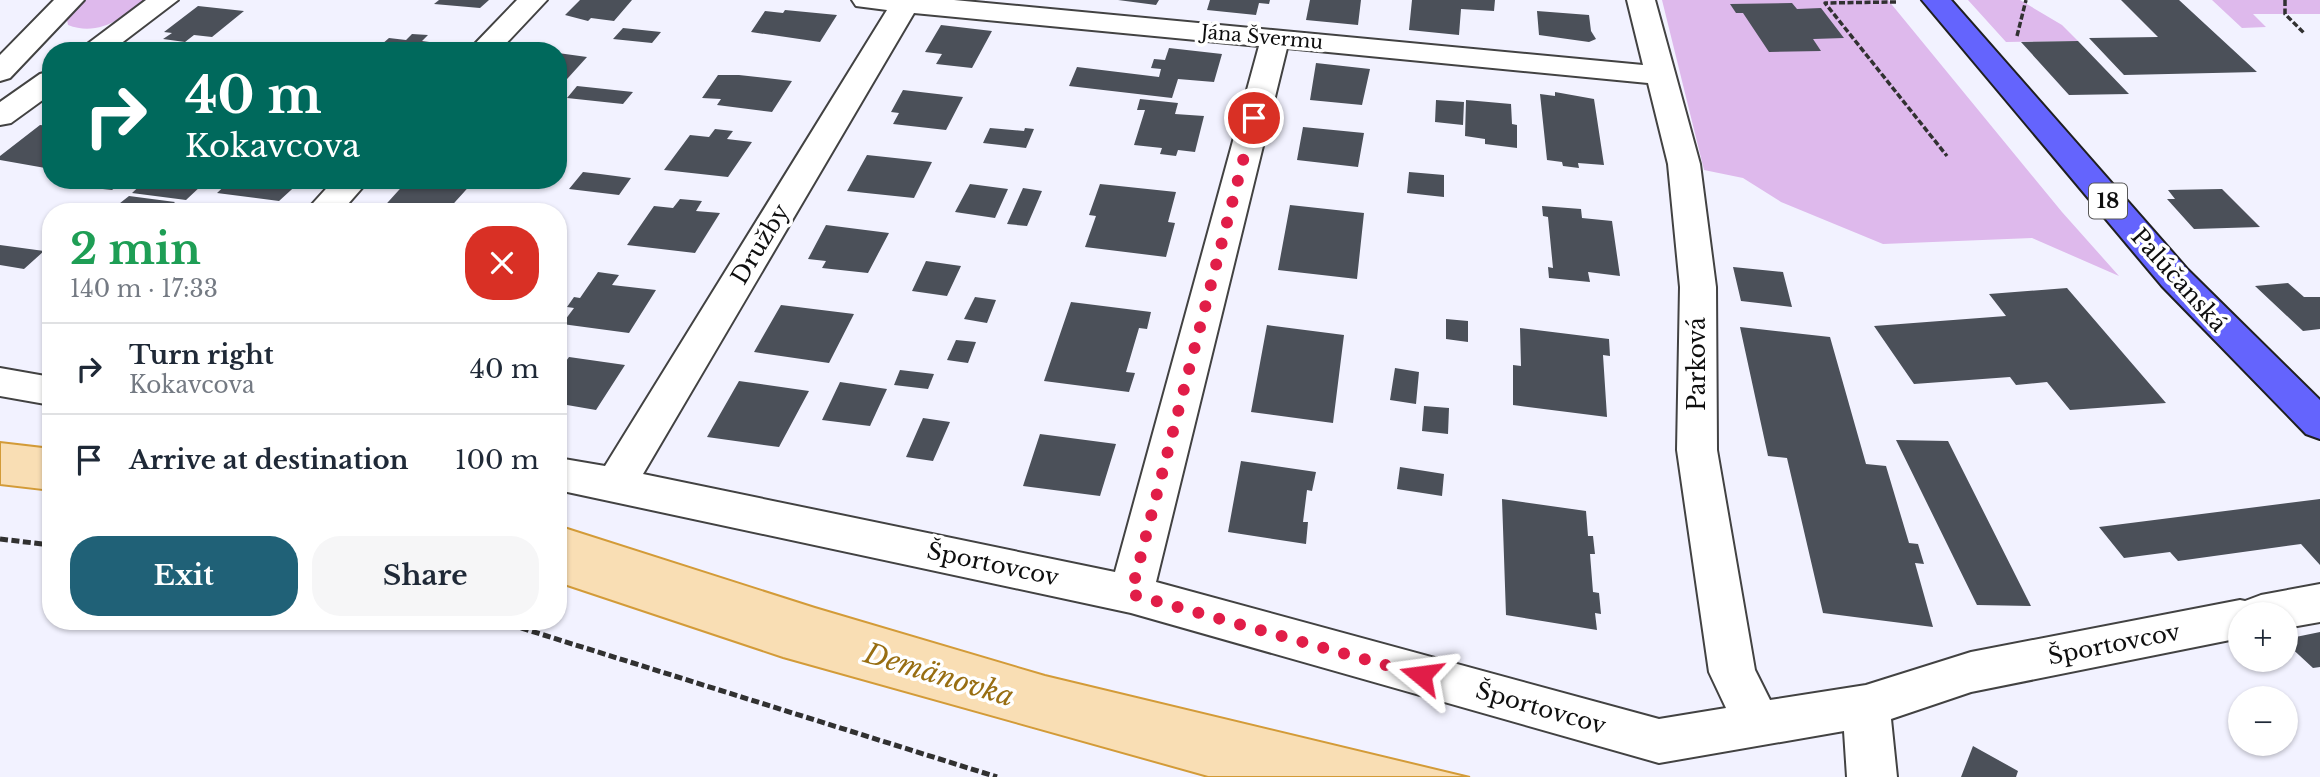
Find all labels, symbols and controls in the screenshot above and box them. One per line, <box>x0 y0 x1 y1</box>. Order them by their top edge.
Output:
street label: Jána Švermu <box>1197 20 1324 54</box>
text: 40 m <box>185 65 322 126</box>
icon: right <box>70 70 161 161</box>
pin <box>1224 88 1284 148</box>
icon: arrive <box>1235 99 1273 137</box>
text: Kokavcova <box>185 126 360 166</box>
road number: 18 <box>2089 184 2127 218</box>
street label: Družby <box>725 198 795 289</box>
text: 2 min <box>70 223 201 275</box>
street label: Palúčanská <box>2125 223 2233 338</box>
button: close <box>465 226 539 300</box>
text: 140 m · 17:33 <box>70 275 218 303</box>
street label: Parková <box>1683 317 1711 411</box>
text: Turn right <box>129 339 274 371</box>
icon: right <box>70 350 108 388</box>
text: 40 m <box>470 353 539 385</box>
text: Kokavcova <box>129 371 255 399</box>
icon: arrive <box>70 441 108 479</box>
text: Arrive at destination <box>129 444 409 476</box>
text: 100 m <box>455 444 539 476</box>
street label: Športovcov <box>925 534 1062 592</box>
button: Exit <box>70 536 298 616</box>
button: Share <box>312 536 539 616</box>
map controls <box>2228 602 2298 756</box>
button: + <box>2228 602 2298 672</box>
street label: Športovcov <box>2045 616 2182 671</box>
water label: Demänovka <box>859 635 1018 714</box>
position arrow <box>1384 638 1458 712</box>
street label: Športovcov <box>1473 674 1610 740</box>
button: − <box>2228 686 2298 756</box>

